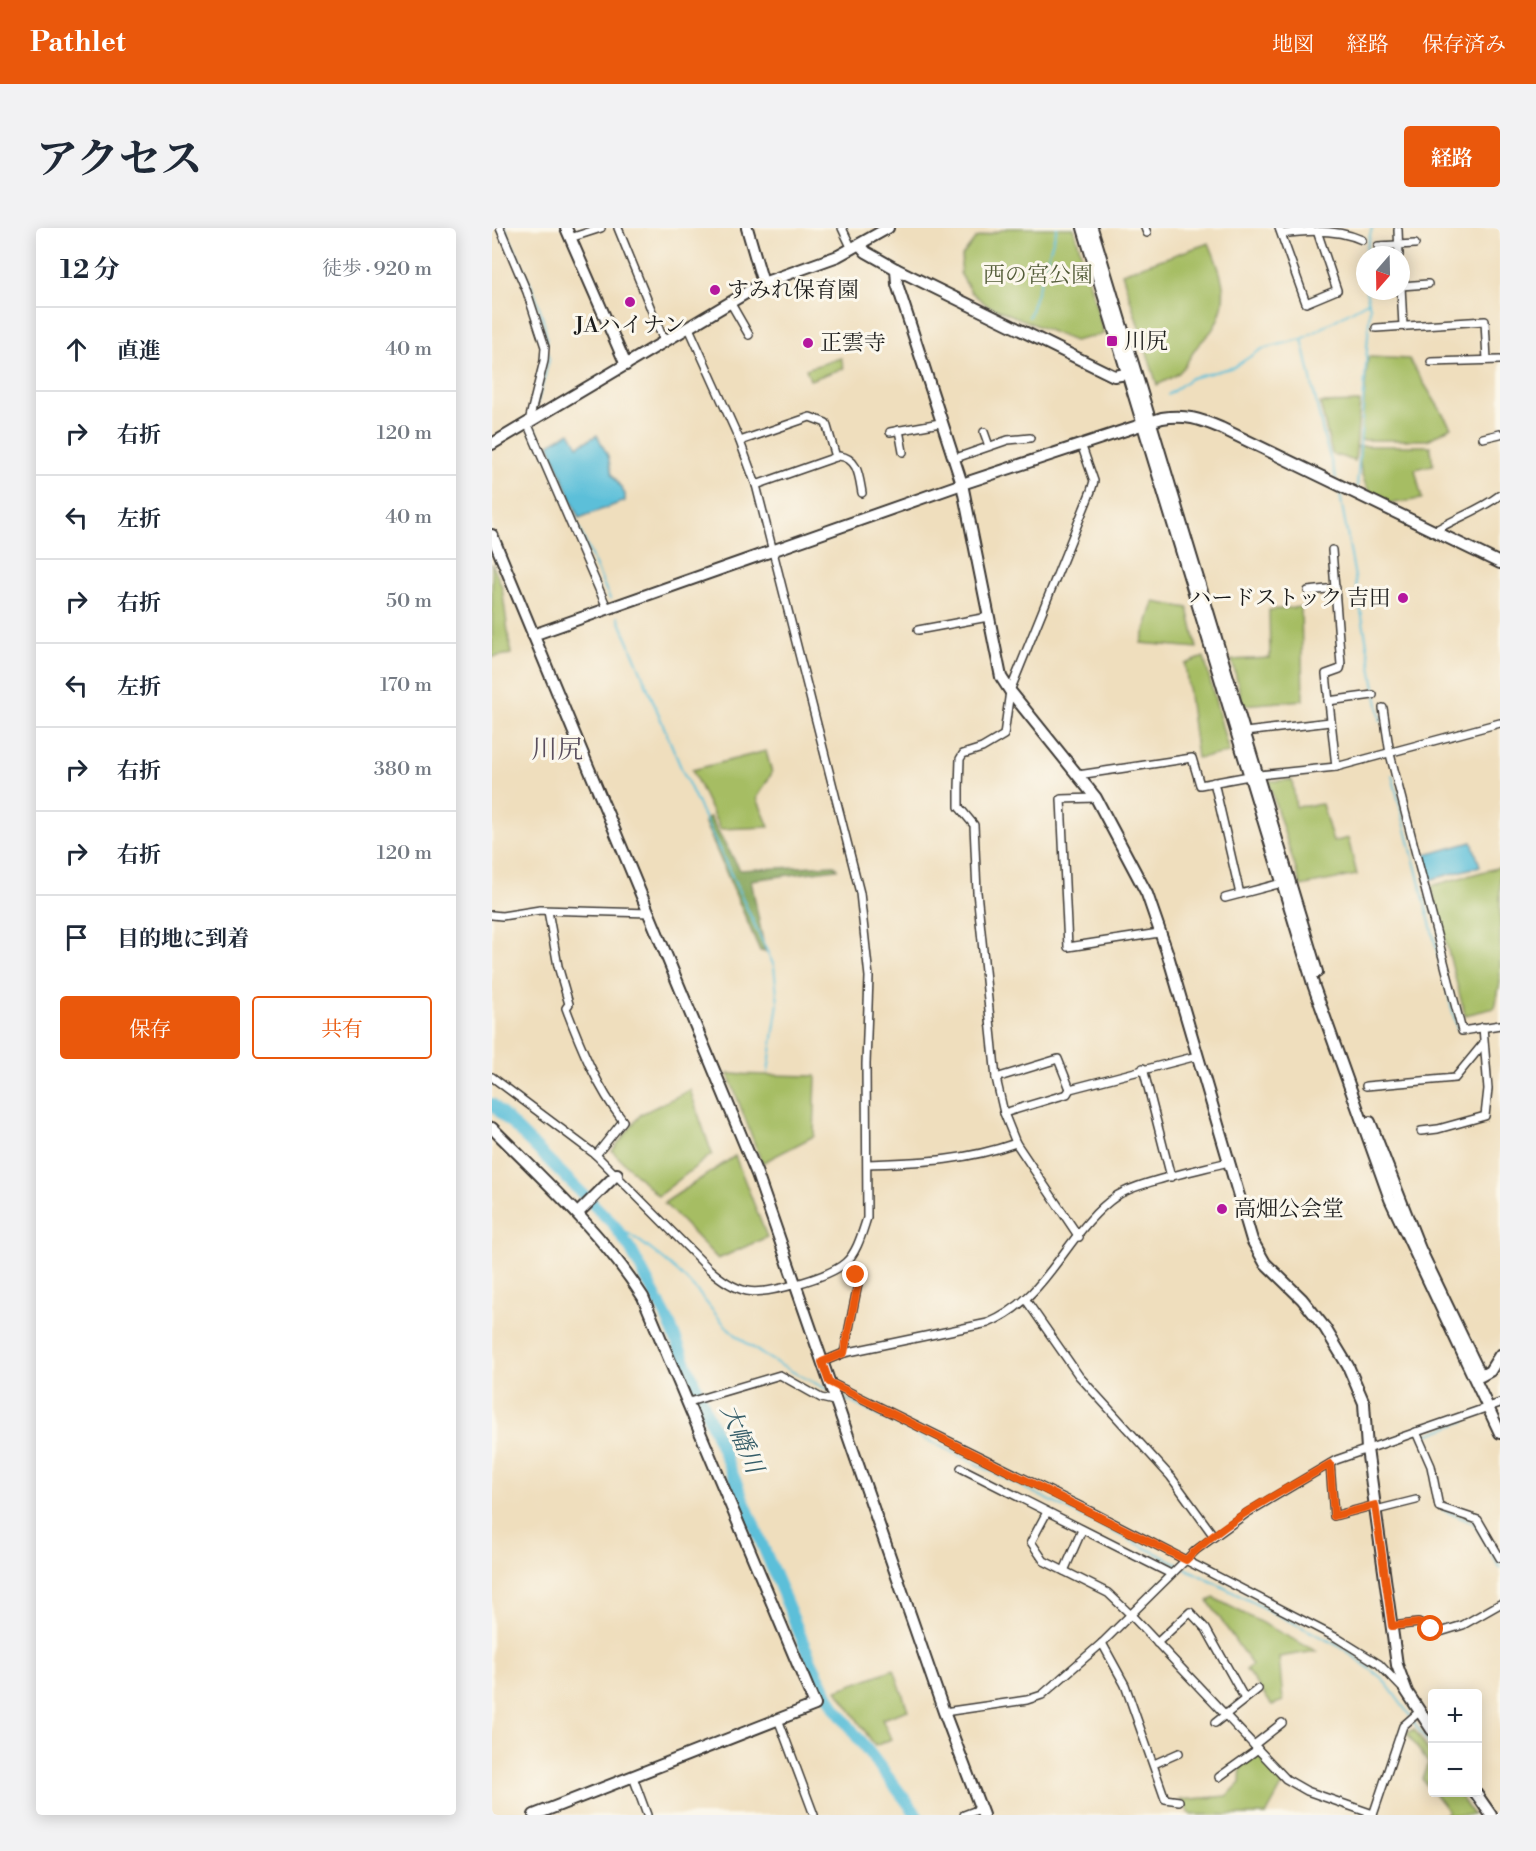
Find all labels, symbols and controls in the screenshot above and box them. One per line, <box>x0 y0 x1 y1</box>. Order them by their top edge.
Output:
text: Pathlet <box>30 25 126 60</box>
text: 地図 <box>1272 32 1314 58</box>
text: 経路 <box>1347 32 1389 58</box>
text: 保存済み <box>1422 32 1506 58</box>
button: 経路 <box>1404 126 1500 187</box>
text: アクセス <box>36 134 203 187</box>
north arrow <box>1356 246 1410 300</box>
text: 12 分 <box>60 254 119 286</box>
text: 徒歩 · 920 m <box>322 257 432 282</box>
park label: 西の宮公園 <box>983 262 1093 289</box>
place label: すみれ保育園 <box>727 277 859 304</box>
marker: すみれ保育園 <box>708 283 722 297</box>
marker: JAハイナン <box>623 295 637 309</box>
place label: JAハイナン <box>573 312 686 339</box>
place label: 川尻 <box>1124 328 1168 355</box>
place label: 正雲寺 <box>820 330 886 357</box>
icon: ahead <box>60 333 93 366</box>
marker: 川尻 <box>1105 334 1119 348</box>
marker: 正雲寺 <box>801 336 815 350</box>
text: 40 m <box>385 337 432 362</box>
text: 直進 <box>117 338 161 365</box>
icon: right <box>60 417 93 450</box>
text: 120 m <box>377 421 432 446</box>
text: 右折 <box>117 422 161 449</box>
icon: left <box>60 501 93 534</box>
text: 40 m <box>385 505 432 530</box>
text: 左折 <box>117 506 161 533</box>
icon: right <box>60 585 93 618</box>
place label: ハードストック 吉田 <box>1189 585 1391 612</box>
text: 50 m <box>386 589 432 614</box>
text: 右折 <box>117 590 161 617</box>
marker: ハードストック 吉田 <box>1396 591 1410 605</box>
icon: left <box>60 669 93 702</box>
text: 170 m <box>380 673 432 698</box>
text: 左折 <box>117 674 161 701</box>
district label: 川尻 <box>531 734 583 766</box>
icon: right <box>60 753 93 786</box>
text: 380 m <box>374 757 432 782</box>
text: 右折 <box>117 758 161 785</box>
icon: right <box>60 837 93 870</box>
text: 120 m <box>377 841 432 866</box>
text: 右折 <box>117 842 161 869</box>
icon: arrive <box>60 921 93 954</box>
text: 目的地に到着 <box>117 926 249 953</box>
button: 保存 <box>60 996 240 1059</box>
button: 共有 <box>252 996 432 1059</box>
place label: 高畑公会堂 <box>1234 1196 1344 1223</box>
marker: 高畑公会堂 <box>1215 1202 1229 1216</box>
route end <box>842 1261 868 1287</box>
water label: 大幡川 <box>713 1400 770 1481</box>
route start <box>1417 1615 1443 1641</box>
map controls <box>1428 1689 1482 1797</box>
button: + <box>1428 1689 1482 1743</box>
button: − <box>1428 1743 1482 1797</box>

